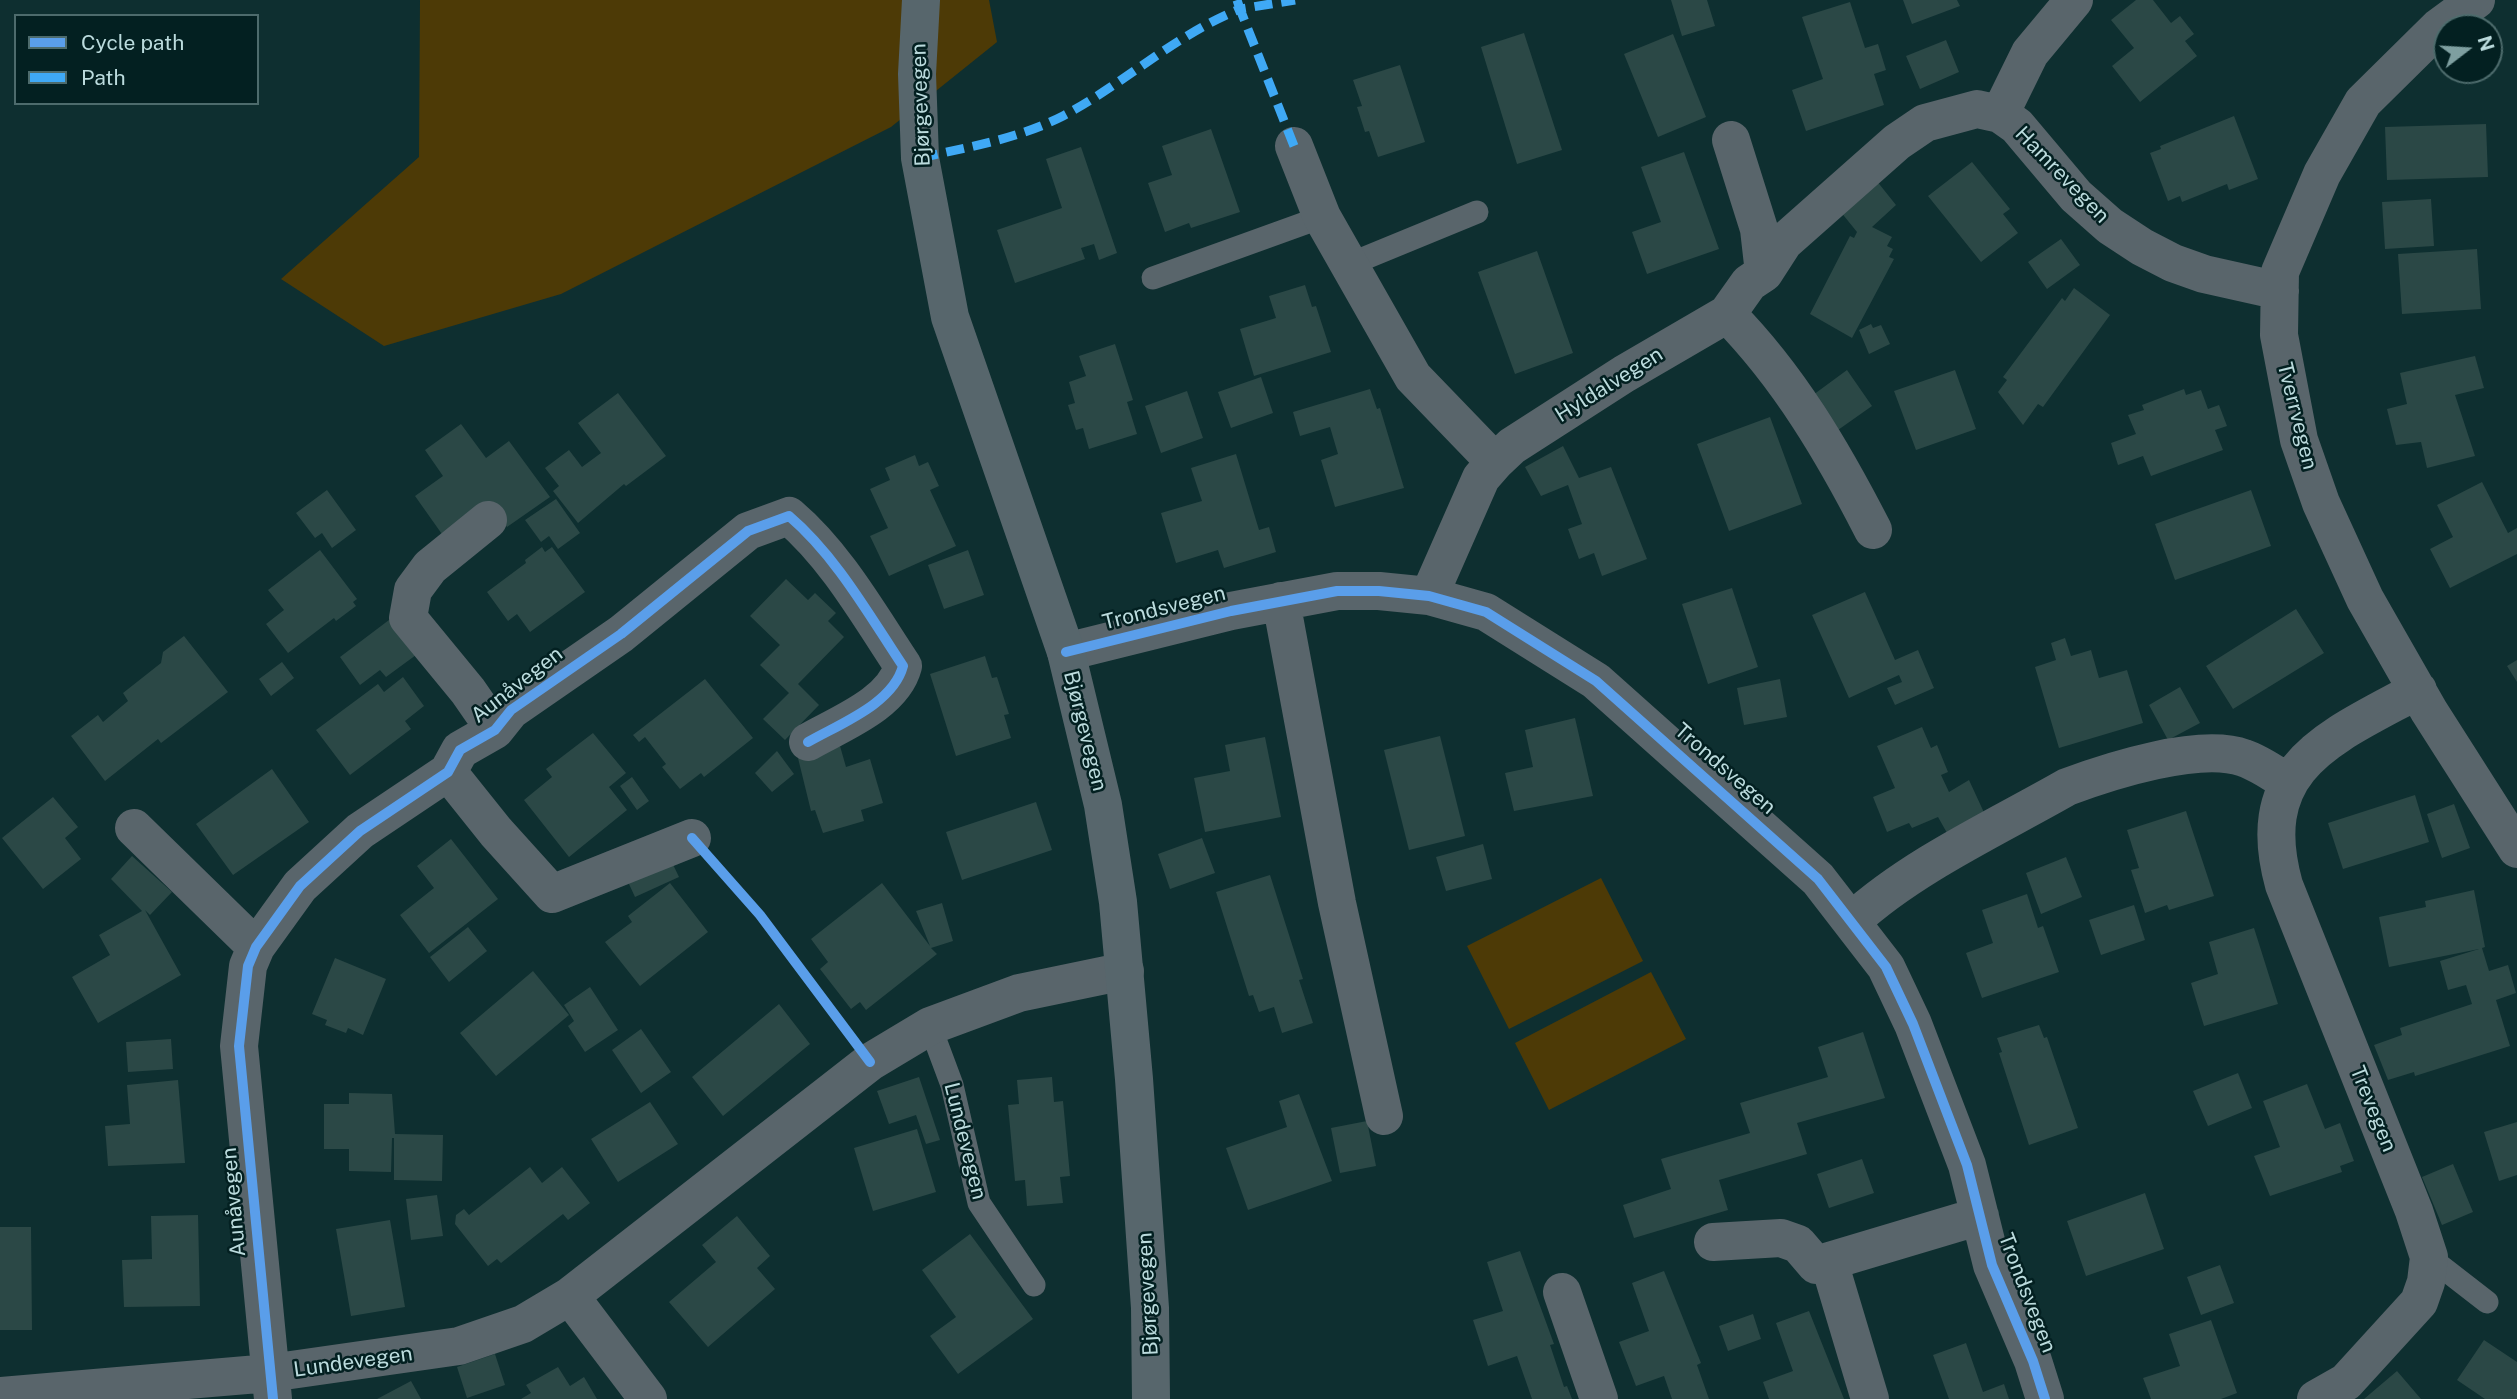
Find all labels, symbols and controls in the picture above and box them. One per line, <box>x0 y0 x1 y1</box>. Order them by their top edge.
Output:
legend <box>14 14 259 105</box>
north arrow <box>2433 14 2503 84</box>
text: Cycle path <box>81 30 184 55</box>
text: N <box>2473 33 2499 54</box>
street label: Bjørgevegen <box>906 43 936 167</box>
text: Path <box>81 65 126 90</box>
street label: Hamrevegen <box>2010 121 2114 229</box>
street label: Hyldalvegen <box>1551 342 1667 428</box>
street label: Tverrvegen <box>2272 360 2322 472</box>
street label: Trondsvegen <box>1100 581 1228 635</box>
street label: Aunåvegen <box>466 641 568 729</box>
street label: Bjørgevegen <box>1058 668 1112 794</box>
street label: Trondsvegen <box>1669 718 1781 820</box>
street label: Trevegen <box>2344 1062 2402 1156</box>
street label: Lundevegen <box>938 1080 992 1202</box>
street label: Aunåvegen <box>217 1146 251 1258</box>
street label: Trondsvegen <box>1993 1230 2061 1356</box>
street label: Bjørgevegen <box>1132 1232 1164 1356</box>
street label: Lundevegen <box>292 1341 414 1383</box>

